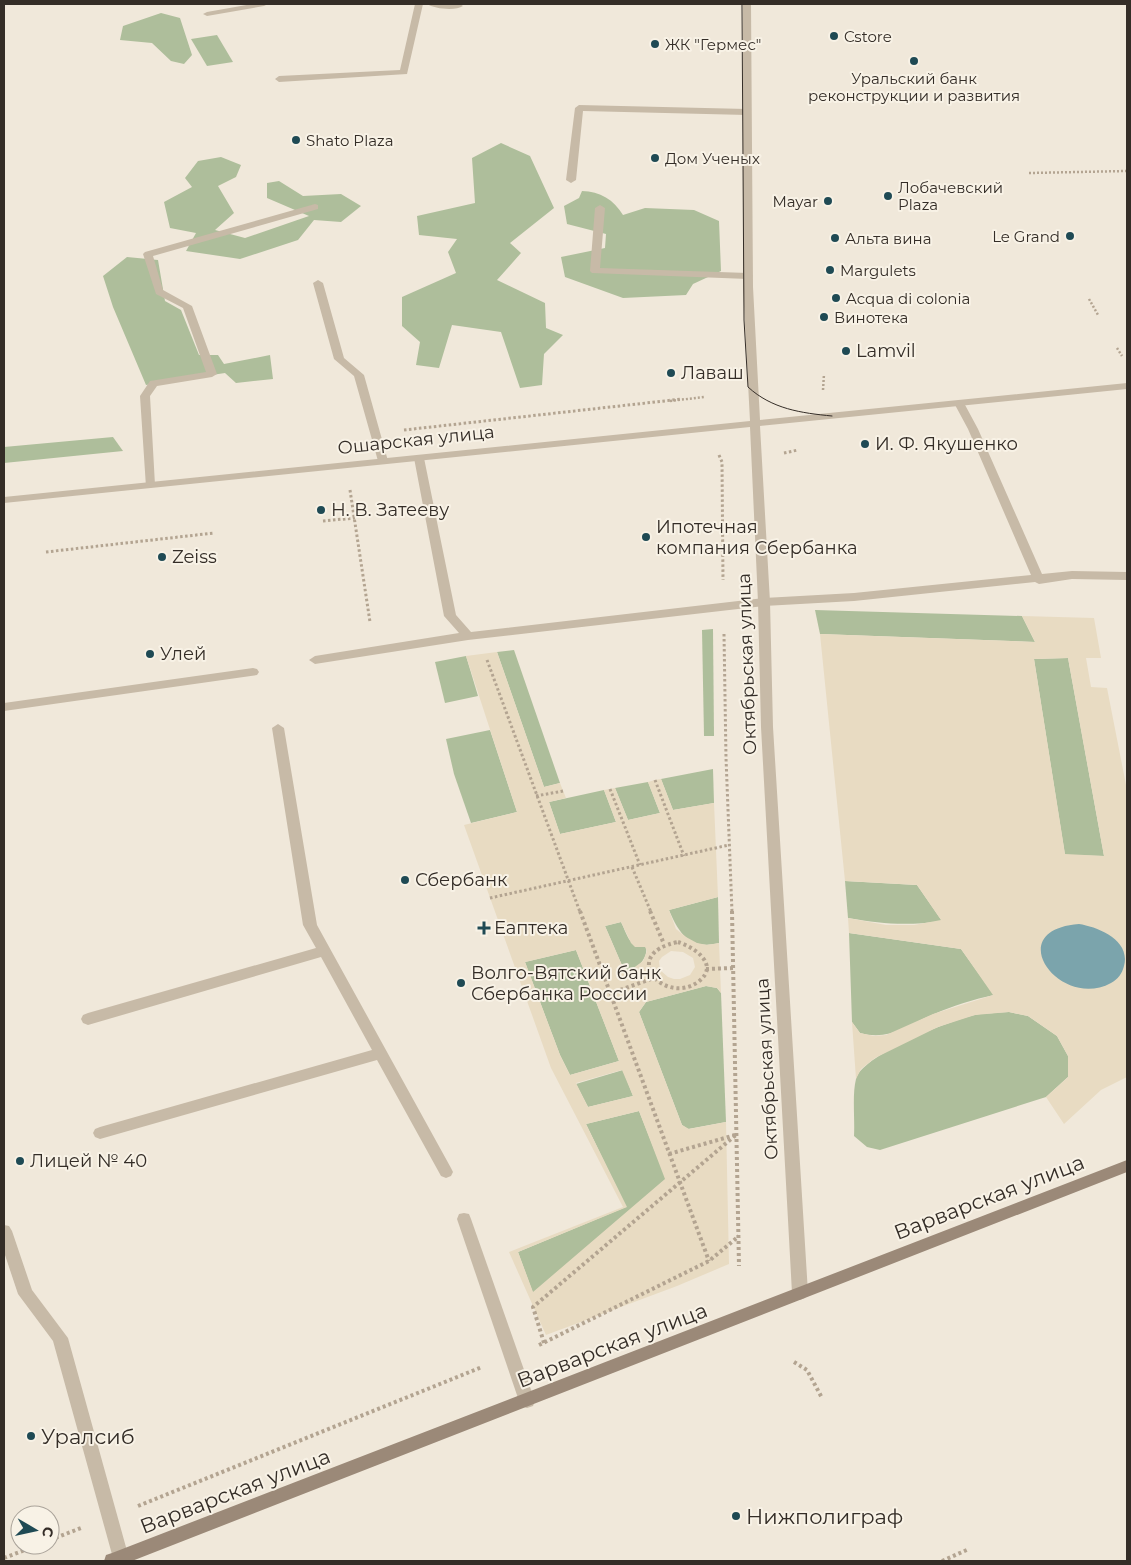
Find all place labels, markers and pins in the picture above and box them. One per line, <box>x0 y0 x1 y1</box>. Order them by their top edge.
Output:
place label: Cstore <box>844 27 892 46</box>
marker: Cstore <box>828 30 840 42</box>
place label: ЖК "Гермес" <box>665 35 761 54</box>
marker: ЖК "Гермес" <box>649 38 661 50</box>
marker: Уральский банк реконструкции и развития <box>908 55 920 67</box>
place label: Уральский банк реконструкции и развития <box>808 69 1020 105</box>
place label: Shato Plaza <box>306 131 394 150</box>
marker: Shato Plaza <box>290 134 302 146</box>
place label: Дом Ученых <box>665 149 760 168</box>
marker: Дом Ученых <box>649 152 661 164</box>
place label: Лобачевский Plaza <box>898 178 1003 214</box>
marker: Лобачевский Plaza <box>882 190 894 202</box>
place label: Mayar <box>772 192 818 211</box>
marker: Mayar <box>822 195 834 207</box>
place label: Le Grand <box>992 227 1060 246</box>
place label: Альта вина <box>845 229 931 248</box>
marker: Le Grand <box>1064 230 1076 242</box>
marker: Альта вина <box>829 232 841 244</box>
place label: Margulets <box>840 261 916 280</box>
marker: Margulets <box>824 264 836 276</box>
place label: Acqua di colonia <box>846 289 970 308</box>
marker: Acqua di colonia <box>830 292 842 304</box>
place label: Винотека <box>834 308 908 327</box>
marker: Винотека <box>818 311 830 323</box>
place label: Lamvil <box>856 340 916 362</box>
marker: Lamvil <box>840 345 852 357</box>
place label: Лаваш <box>681 362 744 384</box>
marker: Лаваш <box>665 367 677 379</box>
place label: И. Ф. Якушенко <box>875 433 1018 455</box>
marker: И. Ф. Якушенко <box>859 438 871 450</box>
place label: Н. В. Затееву <box>331 499 449 521</box>
marker: Н. В. Затееву <box>315 504 327 516</box>
place label: Ипотечная компания Сбербанка <box>656 516 857 559</box>
marker: Ипотечная компания Сбербанка <box>640 531 652 543</box>
place label: Zeiss <box>172 546 217 568</box>
marker: Zeiss <box>156 551 168 563</box>
place label: Улей <box>160 643 207 665</box>
marker: Улей <box>144 648 156 660</box>
place label: Сбербанк <box>415 869 508 891</box>
marker: Сбербанк <box>399 874 411 886</box>
place label: Еаптека <box>494 917 568 939</box>
marker: Еаптека <box>478 922 490 934</box>
place label: Волго-Вятский банк Сбербанка России <box>471 962 662 1005</box>
marker: Волго-Вятский банк Сбербанка России <box>455 977 467 989</box>
place label: Лицей № 40 <box>30 1150 147 1172</box>
marker: Лицей № 40 <box>14 1155 26 1167</box>
place label: Уралсиб <box>41 1424 135 1449</box>
marker: Уралсиб <box>25 1430 37 1442</box>
place label: Нижполиграф <box>746 1504 903 1529</box>
marker: Нижполиграф <box>730 1510 742 1522</box>

